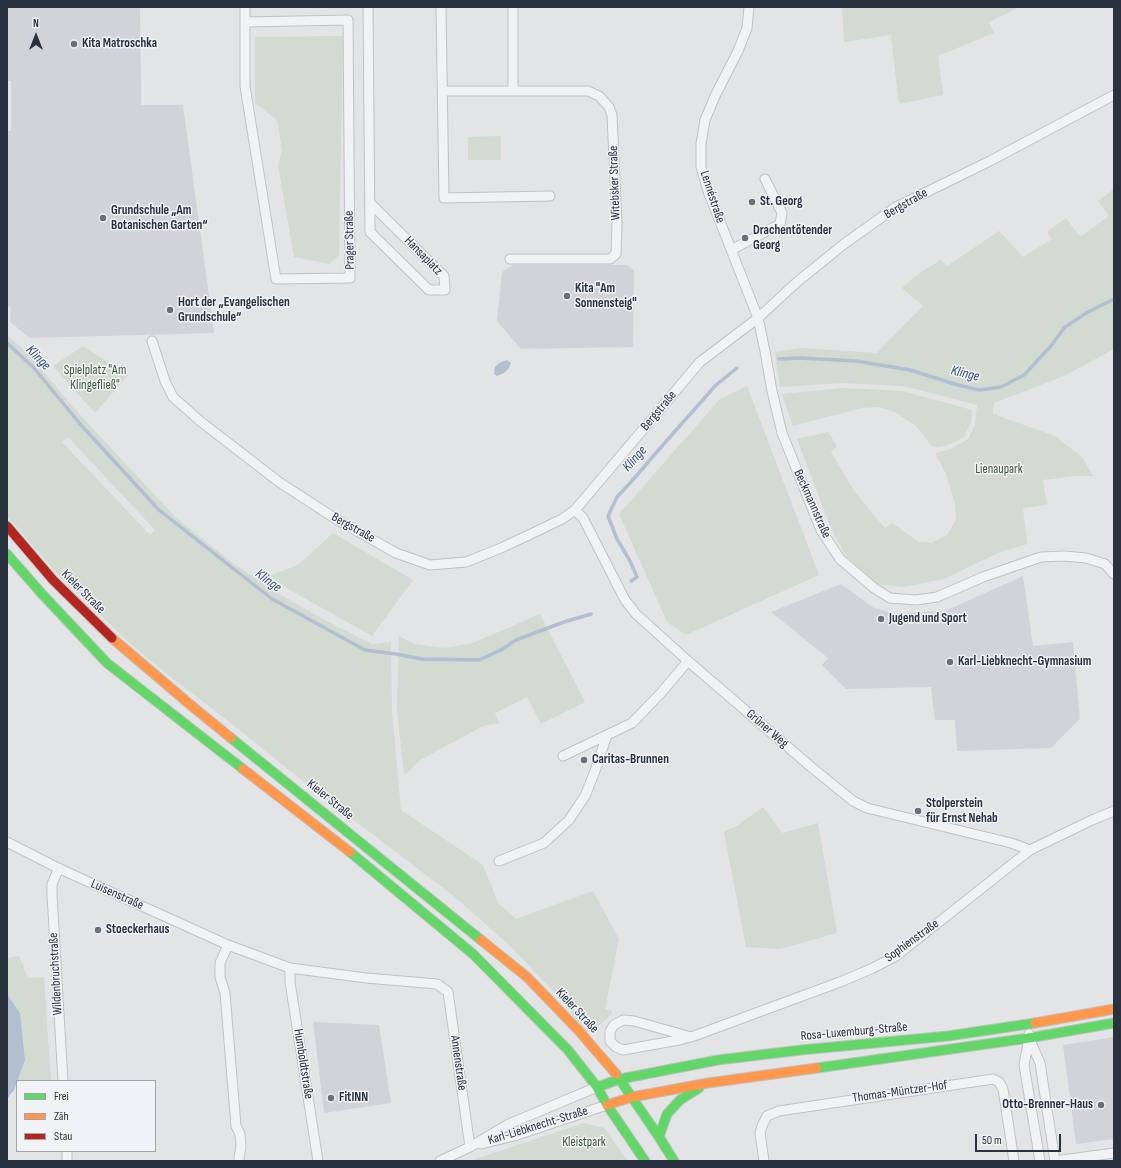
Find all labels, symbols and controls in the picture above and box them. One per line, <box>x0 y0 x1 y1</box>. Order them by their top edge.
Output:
north arrow <box>16 16 56 56</box>
text: N <box>33 17 39 30</box>
place label: Kita Matroschka <box>82 36 157 52</box>
marker: Kita Matroschka <box>69 39 79 49</box>
street label: Witebsker Straße <box>606 145 624 221</box>
street label: Lennéstraße <box>696 169 728 225</box>
street label: Bergstraße <box>882 185 930 223</box>
place label: St. Georg <box>760 194 803 210</box>
marker: St. Georg <box>747 197 757 207</box>
place label: Grundschule „Am Botanischen Garten“ <box>111 203 207 234</box>
street label: Prager Straße <box>342 210 358 270</box>
marker: Grundschule „Am Botanischen Garten“ <box>98 213 108 223</box>
place label: Drachentötender Georg <box>753 223 832 254</box>
street label: Hansaplatz <box>401 233 445 279</box>
marker: Drachentötender Georg <box>740 233 750 243</box>
place label: Kita "Am Sonnensteig" <box>575 281 637 312</box>
marker: Kita "Am Sonnensteig" <box>562 291 572 301</box>
place label: Hort der „Evangelischen Grundschule“ <box>178 295 290 326</box>
marker: Hort der „Evangelischen Grundschule“ <box>165 305 175 315</box>
water label: Klinge <box>22 342 54 374</box>
water label: Klinge <box>949 362 981 386</box>
park label: Spielplatz "Am Klingefließ" <box>64 363 126 394</box>
street label: Bergstraße <box>638 388 680 434</box>
water label: Klinge <box>619 443 651 475</box>
park label: Lienaupark <box>975 462 1023 478</box>
street label: Beckmannstraße <box>790 467 834 541</box>
street label: Bergstraße <box>328 510 378 546</box>
water label: Klinge <box>252 566 284 596</box>
street label: Kieler Straße <box>58 567 108 617</box>
place label: Jugend und Sport <box>889 611 967 627</box>
marker: Jugend und Sport <box>876 614 886 624</box>
place label: Karl-Liebknecht-Gymnasium <box>958 654 1091 670</box>
marker: Karl-Liebknecht-Gymnasium <box>945 657 955 667</box>
street label: Grüner Weg <box>743 706 791 752</box>
place label: Caritas-Brunnen <box>592 752 669 768</box>
marker: Caritas-Brunnen <box>579 755 589 765</box>
street label: Kieler Straße <box>303 776 357 824</box>
place label: Stolperstein für Ernst Nehab <box>926 796 998 827</box>
marker: Stolperstein für Ernst Nehab <box>913 806 923 816</box>
street label: Luisenstraße <box>88 876 146 914</box>
street label: Sophienstraße <box>882 916 942 966</box>
place label: Stoeckerhaus <box>106 922 169 938</box>
marker: Stoeckerhaus <box>93 925 103 935</box>
street label: Wildenbruchstraße <box>46 932 66 1016</box>
street label: Kieler Straße <box>552 985 602 1037</box>
street label: Rosa-Luxemburg-Straße <box>800 1020 908 1044</box>
street label: Humboldtstraße <box>290 1028 316 1100</box>
street label: Annenstraße <box>446 1034 470 1092</box>
street label: Thomas-Müntzer-Hof <box>852 1078 948 1106</box>
legend <box>16 1080 156 1152</box>
text: Frei <box>54 1089 69 1104</box>
place label: FitINN <box>339 1090 368 1106</box>
marker: FitINN <box>326 1093 336 1103</box>
place label: Otto-Brenner-Haus <box>1002 1097 1093 1113</box>
marker: Otto-Brenner-Haus <box>1096 1100 1106 1110</box>
street label: Karl-Liebknecht-Straße <box>486 1103 590 1149</box>
text: Zäh <box>54 1109 69 1124</box>
scale bar <box>977 1126 1063 1152</box>
text: Stau <box>54 1129 72 1144</box>
text: 50 m <box>982 1133 1002 1148</box>
park label: Kleistpark <box>562 1135 606 1151</box>

